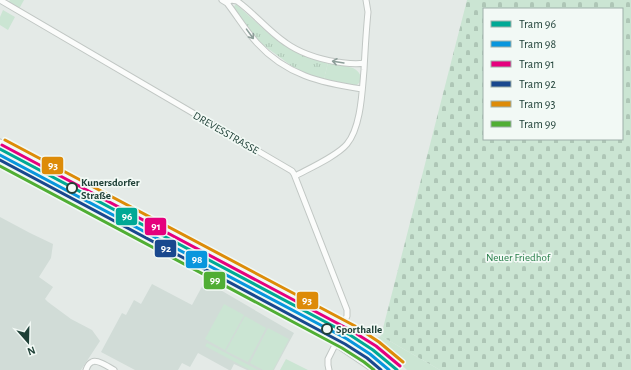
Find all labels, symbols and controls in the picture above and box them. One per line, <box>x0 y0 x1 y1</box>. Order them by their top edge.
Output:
legend <box>483 8 623 140</box>
text: Tram 96 <box>519 18 557 30</box>
one-way arrow <box>246 29 255 40</box>
text: Tram 98 <box>519 38 557 50</box>
one-way arrow <box>332 58 345 66</box>
text: Tram 91 <box>519 58 555 70</box>
text: Tram 92 <box>519 78 557 90</box>
text: Tram 93 <box>519 98 556 110</box>
street label: DREVESSTRASSE <box>191 110 261 157</box>
text: Tram 99 <box>519 118 557 130</box>
line badge: 93 <box>41 156 64 175</box>
text: 93 <box>48 160 58 171</box>
place label: Kunersdorfer Straße <box>81 177 140 201</box>
marker: Kunersdorfer Straße <box>66 182 78 194</box>
line badge: 96 <box>115 207 138 226</box>
text: 96 <box>122 211 132 222</box>
line badge: 91 <box>144 217 167 236</box>
text: 91 <box>151 221 161 232</box>
line badge: 92 <box>154 239 177 258</box>
text: 92 <box>161 243 171 254</box>
line badge: 98 <box>185 250 208 269</box>
park label: Neuer Friedhof <box>486 252 551 263</box>
text: 98 <box>192 254 202 265</box>
line badge: 99 <box>203 271 226 290</box>
text: 99 <box>210 275 220 286</box>
line badge: 93 <box>296 291 319 310</box>
text: 93 <box>302 295 312 306</box>
north arrow <box>8 322 48 362</box>
marker: Sporthalle <box>321 323 333 335</box>
place label: Sporthalle <box>336 324 382 335</box>
text: N <box>26 344 37 357</box>

